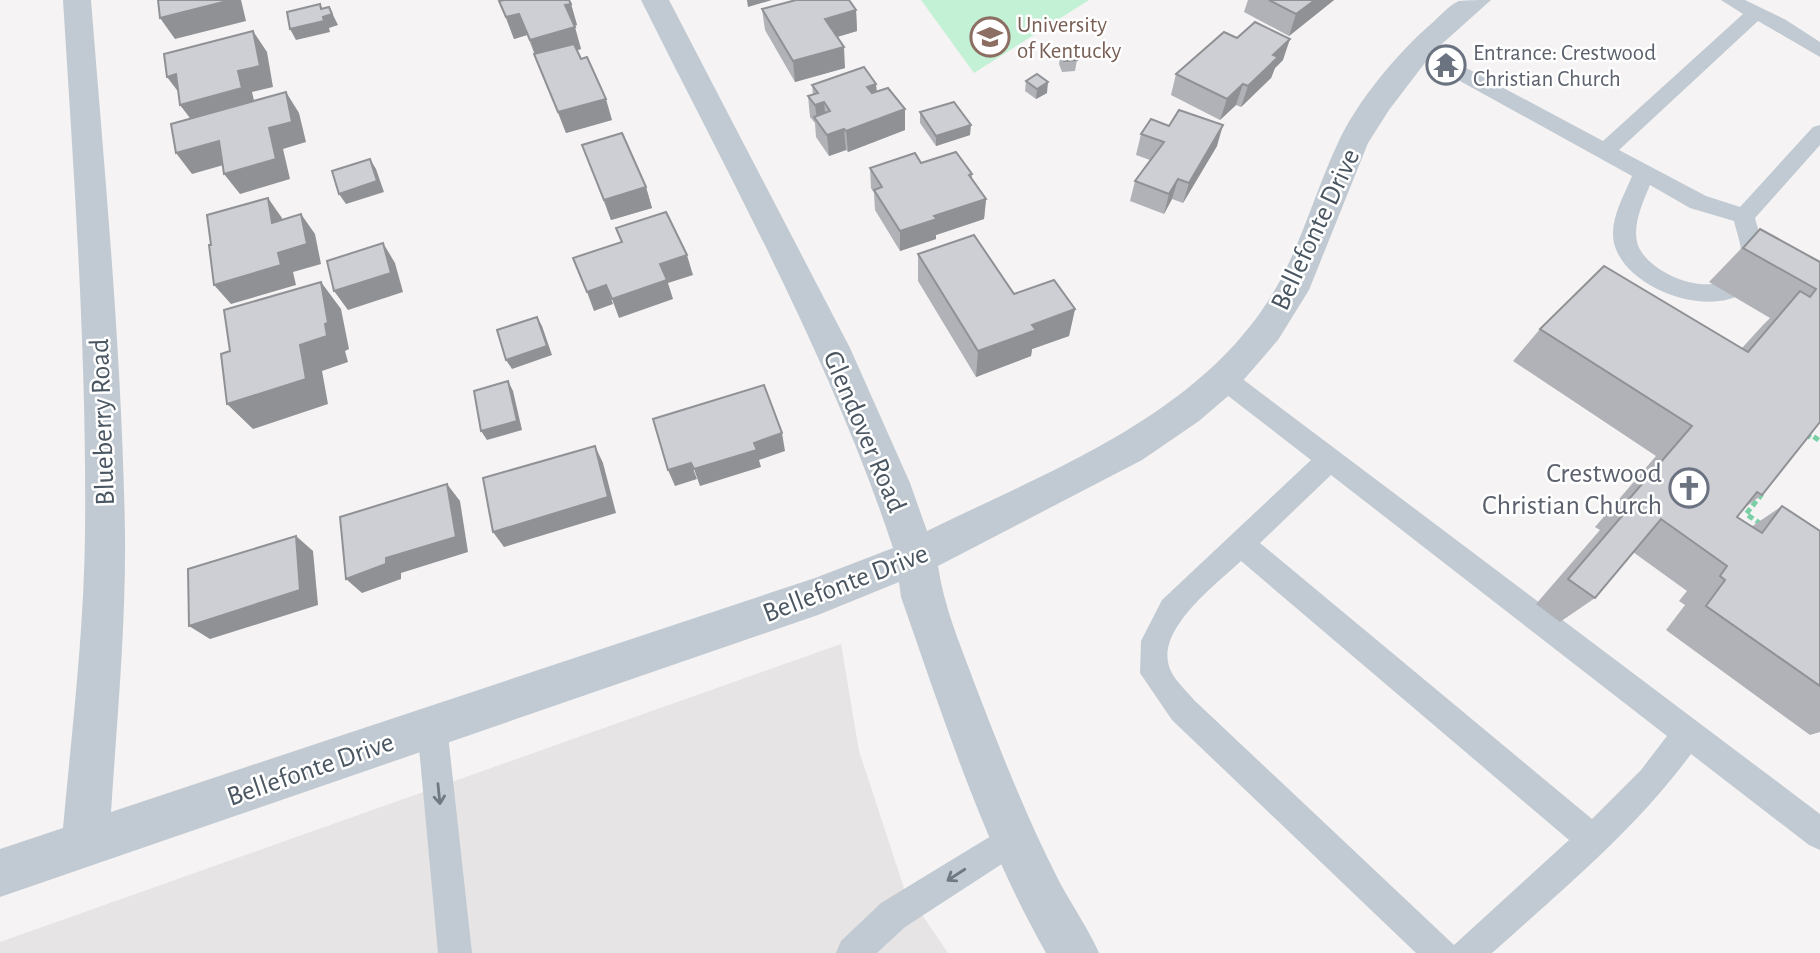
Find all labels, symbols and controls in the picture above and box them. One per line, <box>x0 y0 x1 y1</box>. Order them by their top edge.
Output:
place label: University of Kentucky <box>1017 14 1122 63</box>
school or university icon: University of Kentucky <box>969 16 1011 58</box>
place label: Entrance: Crestwood Christian Church <box>1473 42 1656 91</box>
temple icon: Entrance: Crestwood Christian Church <box>1425 44 1467 86</box>
street label: Bellefonte Drive <box>1266 145 1365 315</box>
street label: Blueberry Road <box>86 338 120 506</box>
street label: Glendover Road <box>818 347 911 517</box>
place label: Crestwood Christian Church <box>1482 460 1662 520</box>
church icon: Crestwood Christian Church <box>1668 467 1710 509</box>
street label: Bellefonte Drive <box>759 540 932 628</box>
street label: Bellefonte Drive <box>224 728 398 812</box>
one-way arrow <box>433 782 446 805</box>
one-way arrow <box>947 868 966 882</box>

